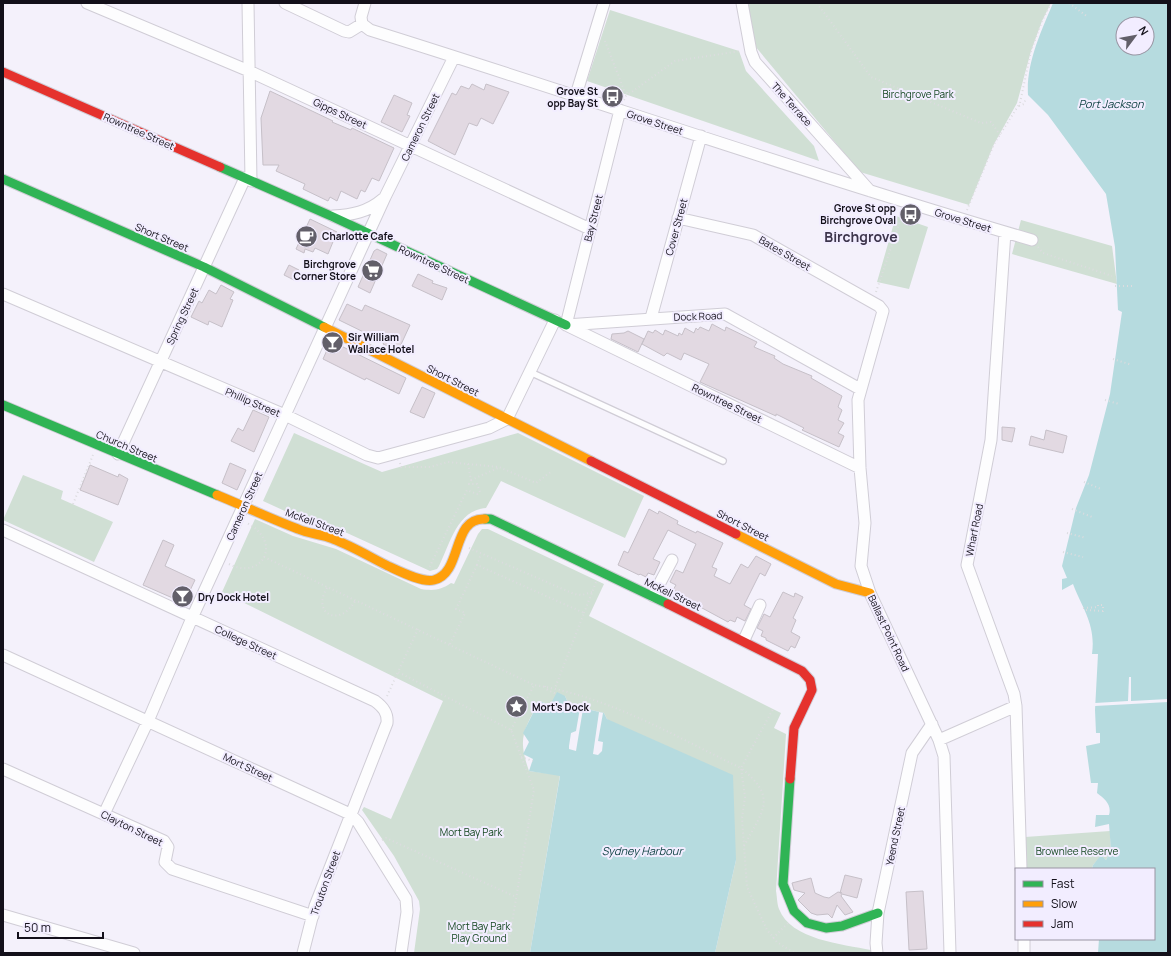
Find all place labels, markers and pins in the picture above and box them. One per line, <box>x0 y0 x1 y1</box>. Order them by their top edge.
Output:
place label: Grove St opp Bay St <box>547 84 598 110</box>
bus stop icon: Grove St opp Bay St <box>600 84 626 110</box>
place label: Grove St opp Birchgrove Oval <box>820 201 896 227</box>
bus stop icon: Grove St opp Birchgrove Oval <box>898 201 924 227</box>
cafe icon: Charlotte Cafe <box>294 223 320 249</box>
place label: Charlotte Cafe <box>322 229 393 243</box>
place label: Birchgrove Corner Store <box>294 257 356 283</box>
supermarket icon: Birchgrove Corner Store <box>359 257 385 283</box>
bar icon: Sir William Wallace Hotel <box>320 330 346 356</box>
place label: Sir William Wallace Hotel <box>348 330 414 356</box>
bar icon: Dry Dock Hotel <box>169 584 195 610</box>
place label: Dry Dock Hotel <box>198 590 269 604</box>
place icon: Mort's Dock <box>504 694 530 720</box>
place label: Mort's Dock <box>532 700 589 714</box>

